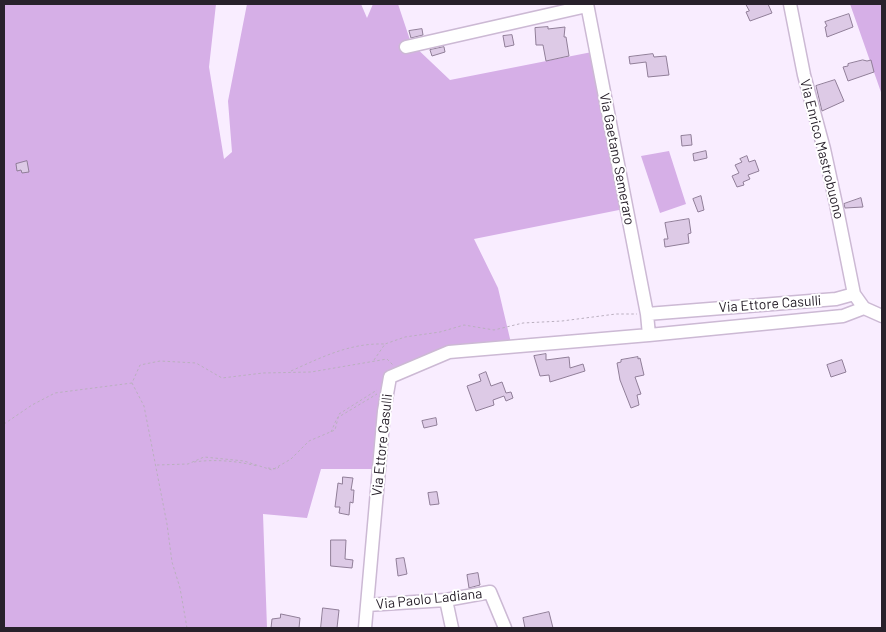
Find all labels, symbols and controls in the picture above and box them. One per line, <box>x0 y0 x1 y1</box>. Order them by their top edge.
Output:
street label: Via Enrico Mastrobuono <box>796 77 848 221</box>
street label: Via Gaetano Semeraro <box>596 91 638 227</box>
street label: Via Ettore Casulli <box>718 292 822 316</box>
street label: Via Ettore Casulli <box>368 393 396 497</box>
street label: Via Paolo Ladiana <box>375 585 483 613</box>

